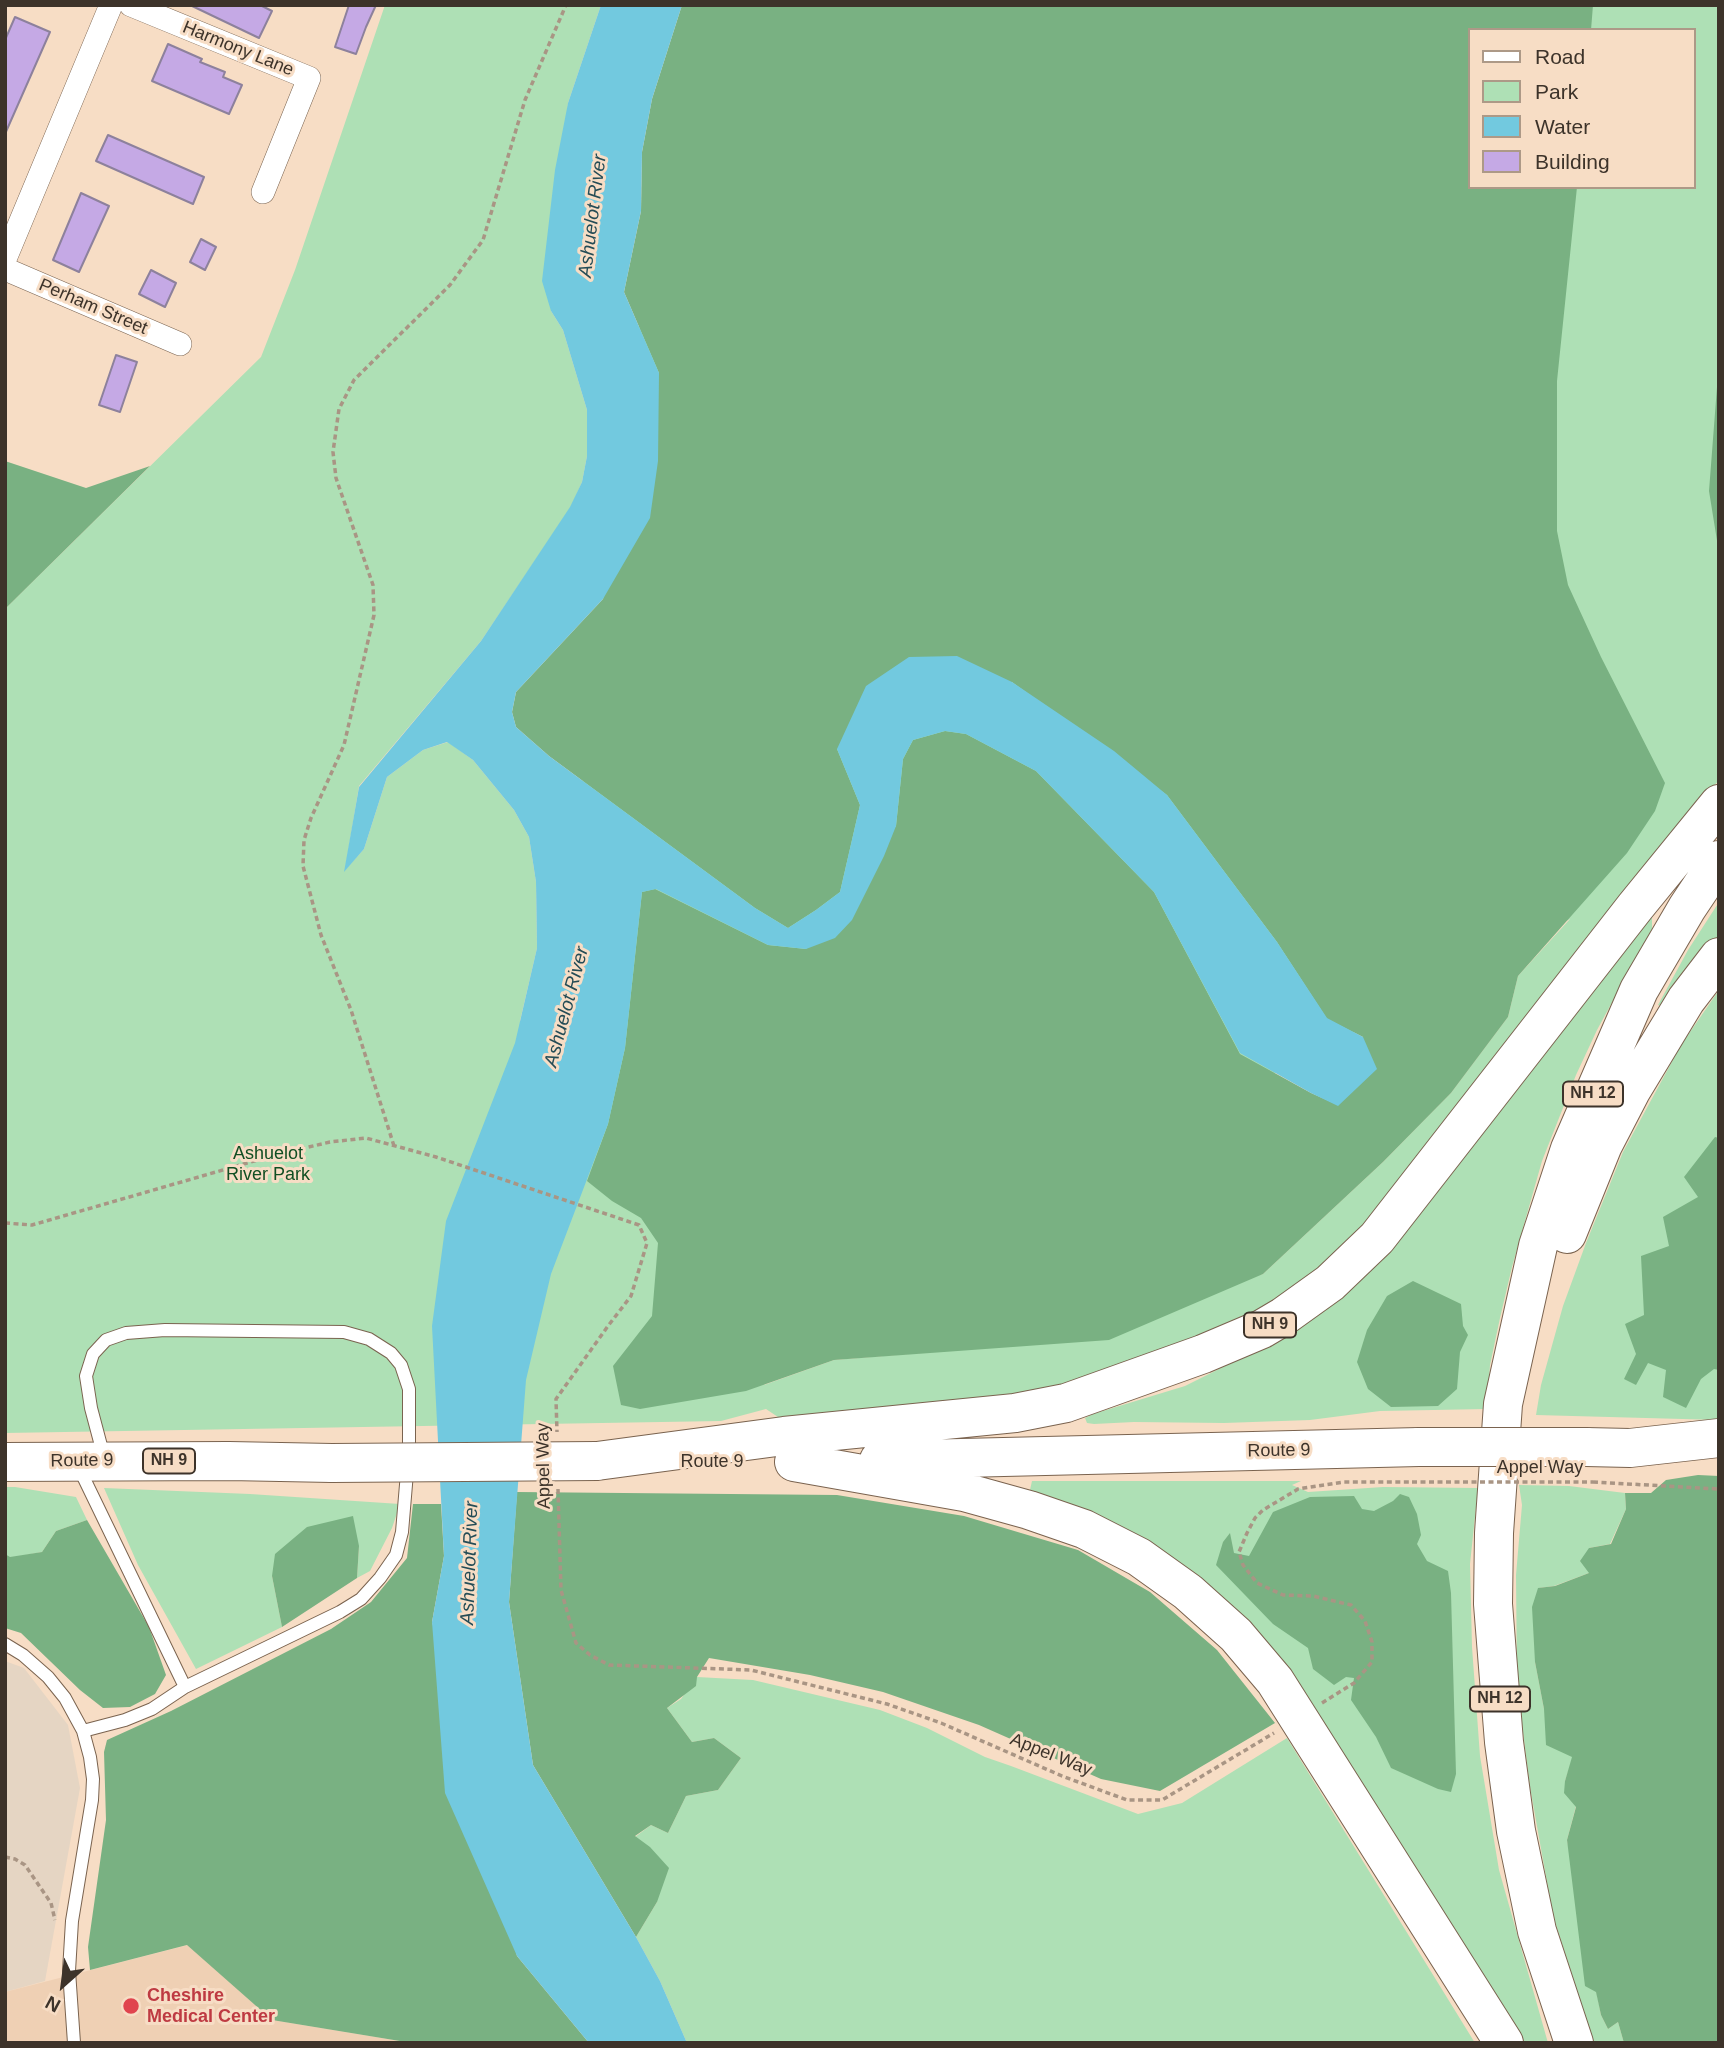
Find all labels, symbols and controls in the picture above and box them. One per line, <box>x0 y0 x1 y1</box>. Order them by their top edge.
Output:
street label: Harmony Lane <box>179 17 297 81</box>
legend <box>1468 28 1696 189</box>
text: Road <box>1535 45 1585 68</box>
text: Park <box>1535 80 1578 103</box>
text: Water <box>1535 115 1590 138</box>
text: Building <box>1535 150 1610 173</box>
water label: Ashuelot River <box>574 153 612 279</box>
street label: Perham Street <box>35 274 151 340</box>
water label: Ashuelot River <box>540 944 594 1070</box>
road number: NH 12 <box>1563 1082 1623 1106</box>
park label: Ashuelot River Park <box>226 1143 310 1186</box>
road number: NH 9 <box>1244 1312 1296 1338</box>
street label: Appel Way <box>532 1423 556 1509</box>
street label: Route 9 <box>1247 1440 1311 1462</box>
road number: NH 9 <box>143 1448 195 1474</box>
street label: Route 9 <box>50 1450 114 1472</box>
street label: Route 9 <box>680 1451 744 1473</box>
street label: Appel Way <box>1497 1457 1583 1479</box>
water label: Ashuelot River <box>456 1501 484 1625</box>
road number: NH 12 <box>1470 1686 1530 1712</box>
street label: Appel Way <box>1007 1729 1095 1781</box>
north arrow <box>28 1950 98 2020</box>
place label: Cheshire Medical Center <box>147 1985 275 2028</box>
text: N <box>42 1991 64 2016</box>
marker: Cheshire Medical Center <box>121 1996 141 2016</box>

